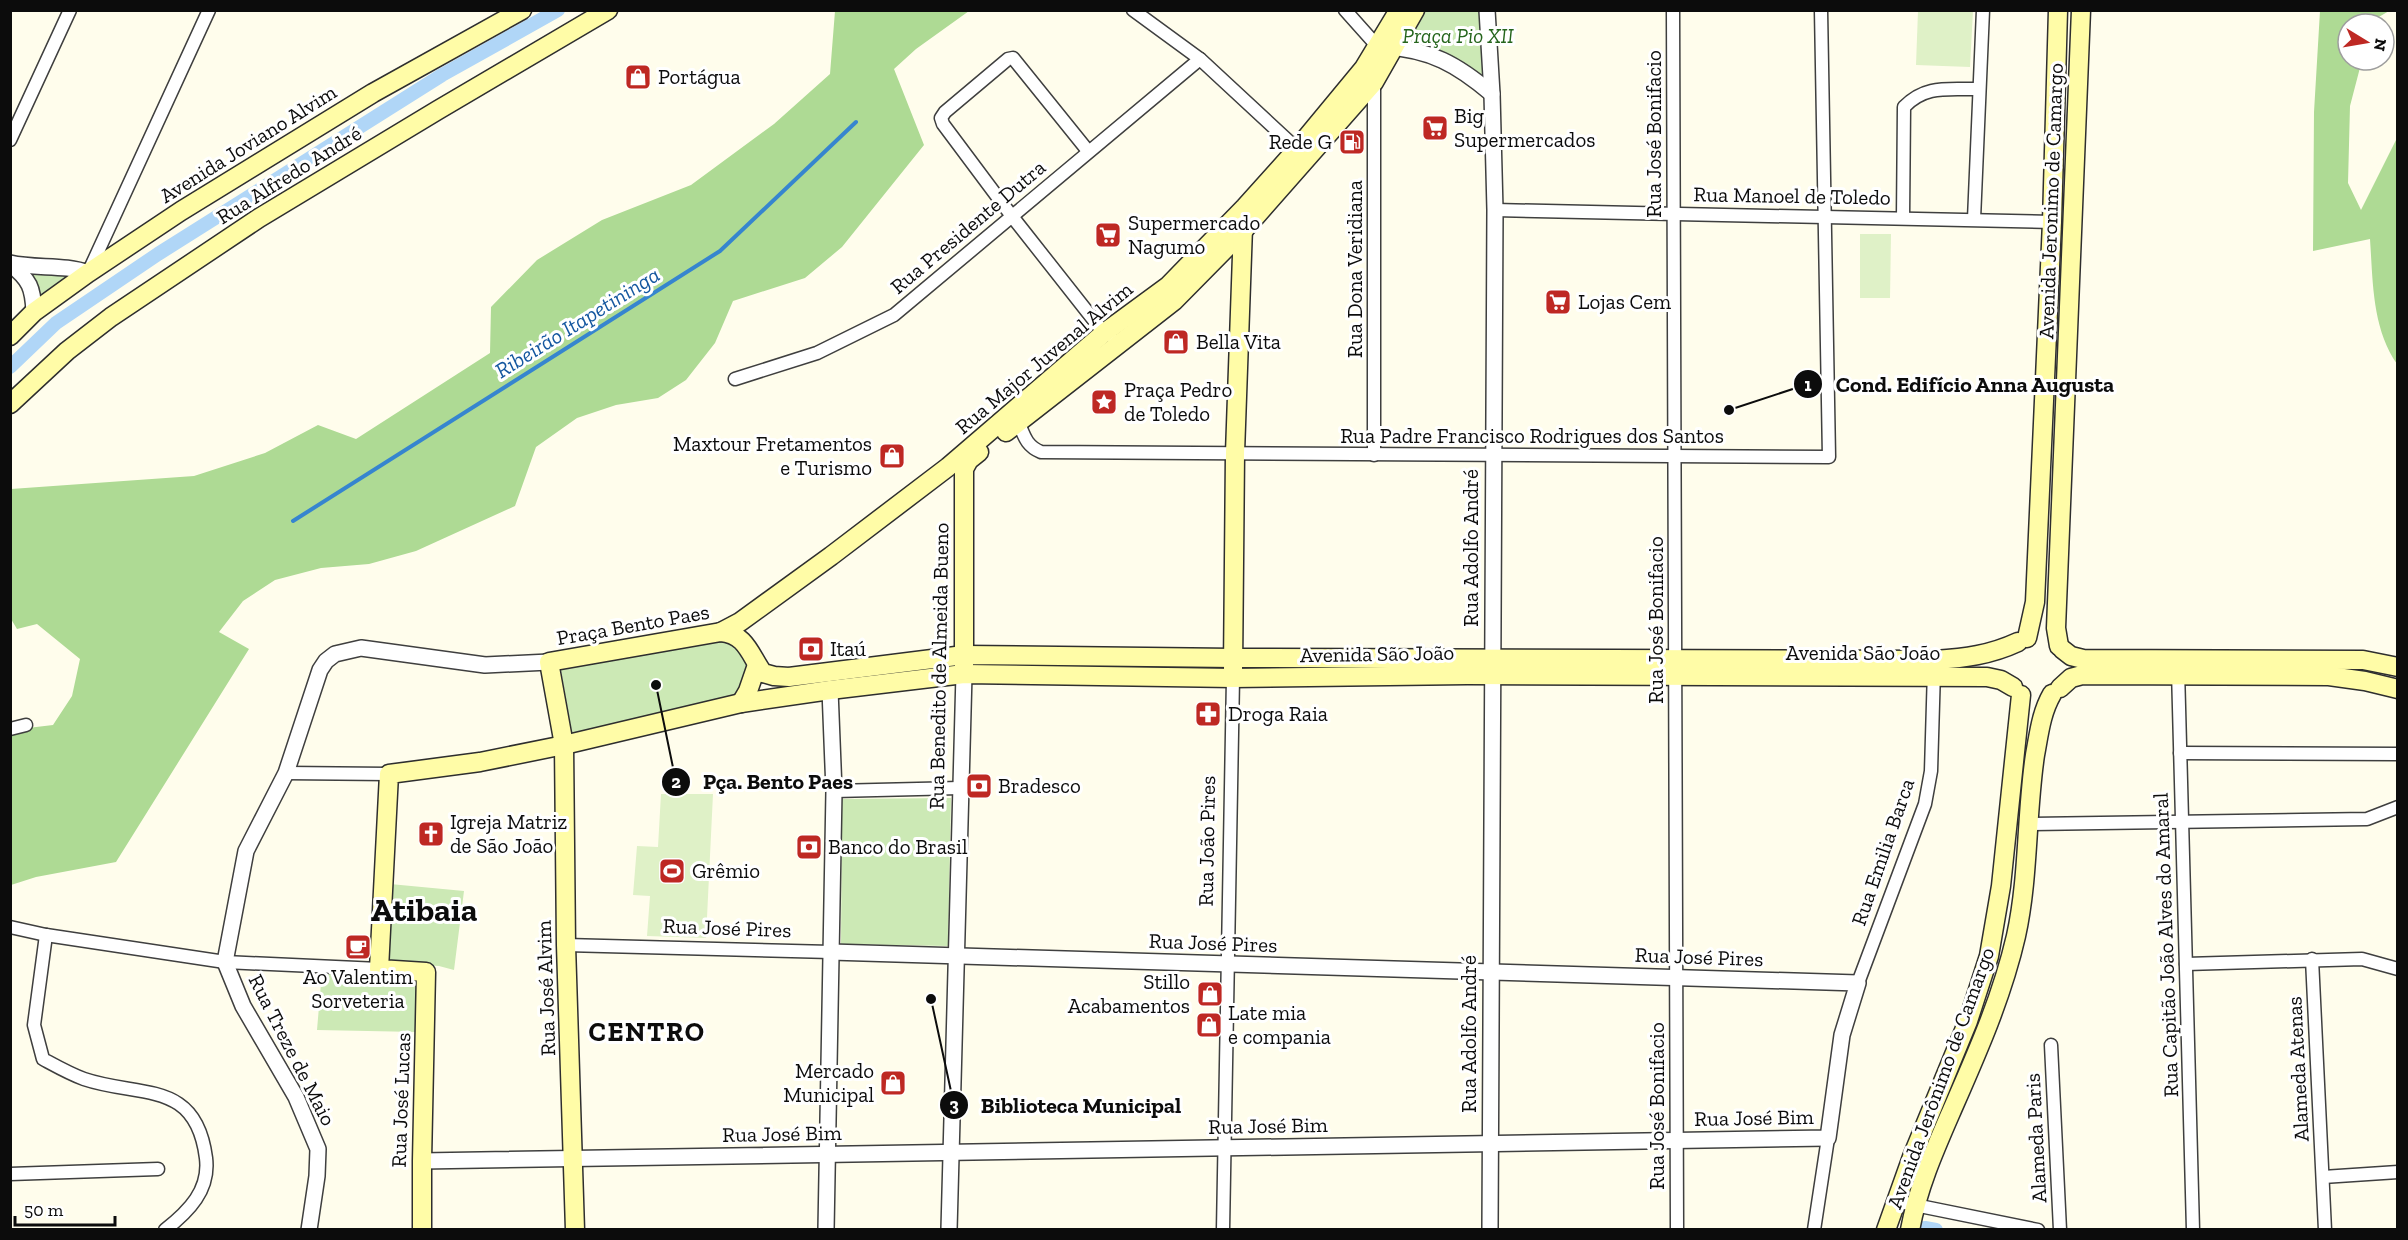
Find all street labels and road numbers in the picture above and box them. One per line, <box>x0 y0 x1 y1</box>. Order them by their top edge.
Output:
street label: Rua José Bonifacio <box>1641 50 1666 218</box>
street label: Avenida Jeronimo de Camargo <box>2033 63 2068 339</box>
street label: Avenida Joviano Alvim <box>155 79 341 208</box>
street label: Rua Alfredo André <box>212 120 366 229</box>
street label: Rua Presidente Dutra <box>885 154 1050 299</box>
street label: Rua Dona Veridiana <box>1342 180 1367 358</box>
street label: Rua Manoel de Toledo <box>1693 181 1891 210</box>
street label: Rua Major Juvenal Alvim <box>950 276 1138 440</box>
street label: Rua Padre Francisco Rodrigues dos Santos <box>1340 423 1724 448</box>
street label: Rua Adolfo André <box>1458 469 1483 627</box>
street label: Rua Benedito de Almeida Bueno <box>923 522 954 810</box>
street label: Rua José Bonifacio <box>1643 536 1668 704</box>
street label: Praça Bento Paes <box>555 599 711 650</box>
street label: Avenida São João <box>1300 640 1454 667</box>
street label: Avenida São João <box>1786 640 1940 665</box>
street label: Rua João Pires <box>1193 775 1220 906</box>
street label: Rua Emilia Barca <box>1846 775 1919 929</box>
street label: Rua Capitão João Alves do Amaral <box>2148 792 2183 1098</box>
street label: Rua José Pires <box>662 913 792 942</box>
street label: Rua José Alvim <box>531 920 560 1056</box>
street label: Rua José Pires <box>1148 928 1278 957</box>
street label: Rua José Pires <box>1634 942 1764 971</box>
street label: Avenida Jerônimo de Camargo <box>1882 944 1999 1212</box>
street label: Rua Adolfo André <box>1456 955 1481 1113</box>
street label: Rua Treze de Maio <box>244 970 341 1130</box>
street label: Alameda Atenas <box>2281 996 2314 1142</box>
street label: Rua José Bonifacio <box>1644 1022 1669 1190</box>
street label: Rua José Lucas <box>386 1032 415 1168</box>
street label: Alameda Paris <box>2020 1073 2051 1203</box>
street label: Rua José Bim <box>1694 1104 1814 1131</box>
street label: Rua José Bim <box>1208 1112 1328 1139</box>
street label: Rua José Bim <box>722 1120 842 1147</box>

